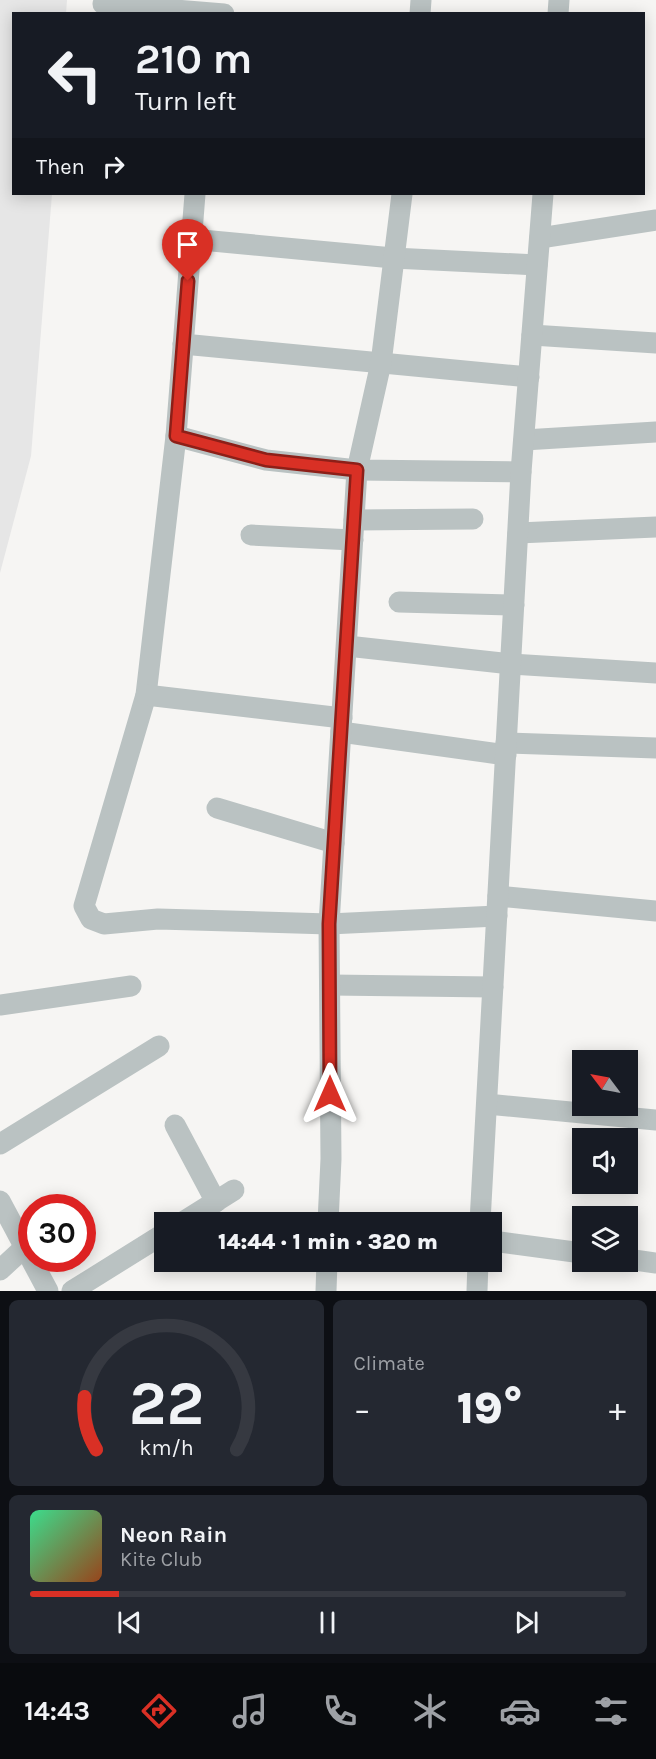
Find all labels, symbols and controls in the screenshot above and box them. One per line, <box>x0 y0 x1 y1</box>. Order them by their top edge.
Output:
text: 210 m <box>135 34 252 84</box>
icon: left <box>36 36 114 114</box>
text: Turn left <box>135 85 236 117</box>
icon: right <box>97 150 130 183</box>
text: Then <box>36 154 85 180</box>
pin <box>162 219 213 281</box>
icon: arrive <box>171 228 204 261</box>
north arrow <box>572 1050 638 1116</box>
map controls <box>572 1050 638 1272</box>
position arrow <box>298 1062 362 1126</box>
button: sound <box>572 1128 638 1194</box>
speed limit sign: 30 <box>18 1194 96 1272</box>
button: layers <box>572 1206 638 1272</box>
text: 14:44 · 1 min · 320 m <box>218 1229 438 1255</box>
text: Climate <box>354 1352 425 1375</box>
text: 22 <box>128 1367 204 1440</box>
text: 19° <box>457 1382 523 1434</box>
text: − <box>354 1390 371 1428</box>
text: + <box>609 1390 626 1428</box>
text: km/h <box>139 1435 193 1460</box>
text: Neon Rain <box>120 1522 227 1548</box>
text: Kite Club <box>120 1548 202 1571</box>
icon: previous <box>113 1606 146 1639</box>
icon: pause <box>311 1606 344 1639</box>
icon: next <box>510 1606 543 1639</box>
icon: directions <box>138 1690 180 1732</box>
icon: music <box>229 1690 271 1732</box>
icon: phone <box>319 1690 361 1732</box>
icon: climate <box>409 1690 451 1732</box>
icon: car <box>499 1690 541 1732</box>
icon: filters <box>590 1690 632 1732</box>
text: 14:43 <box>24 1695 90 1727</box>

